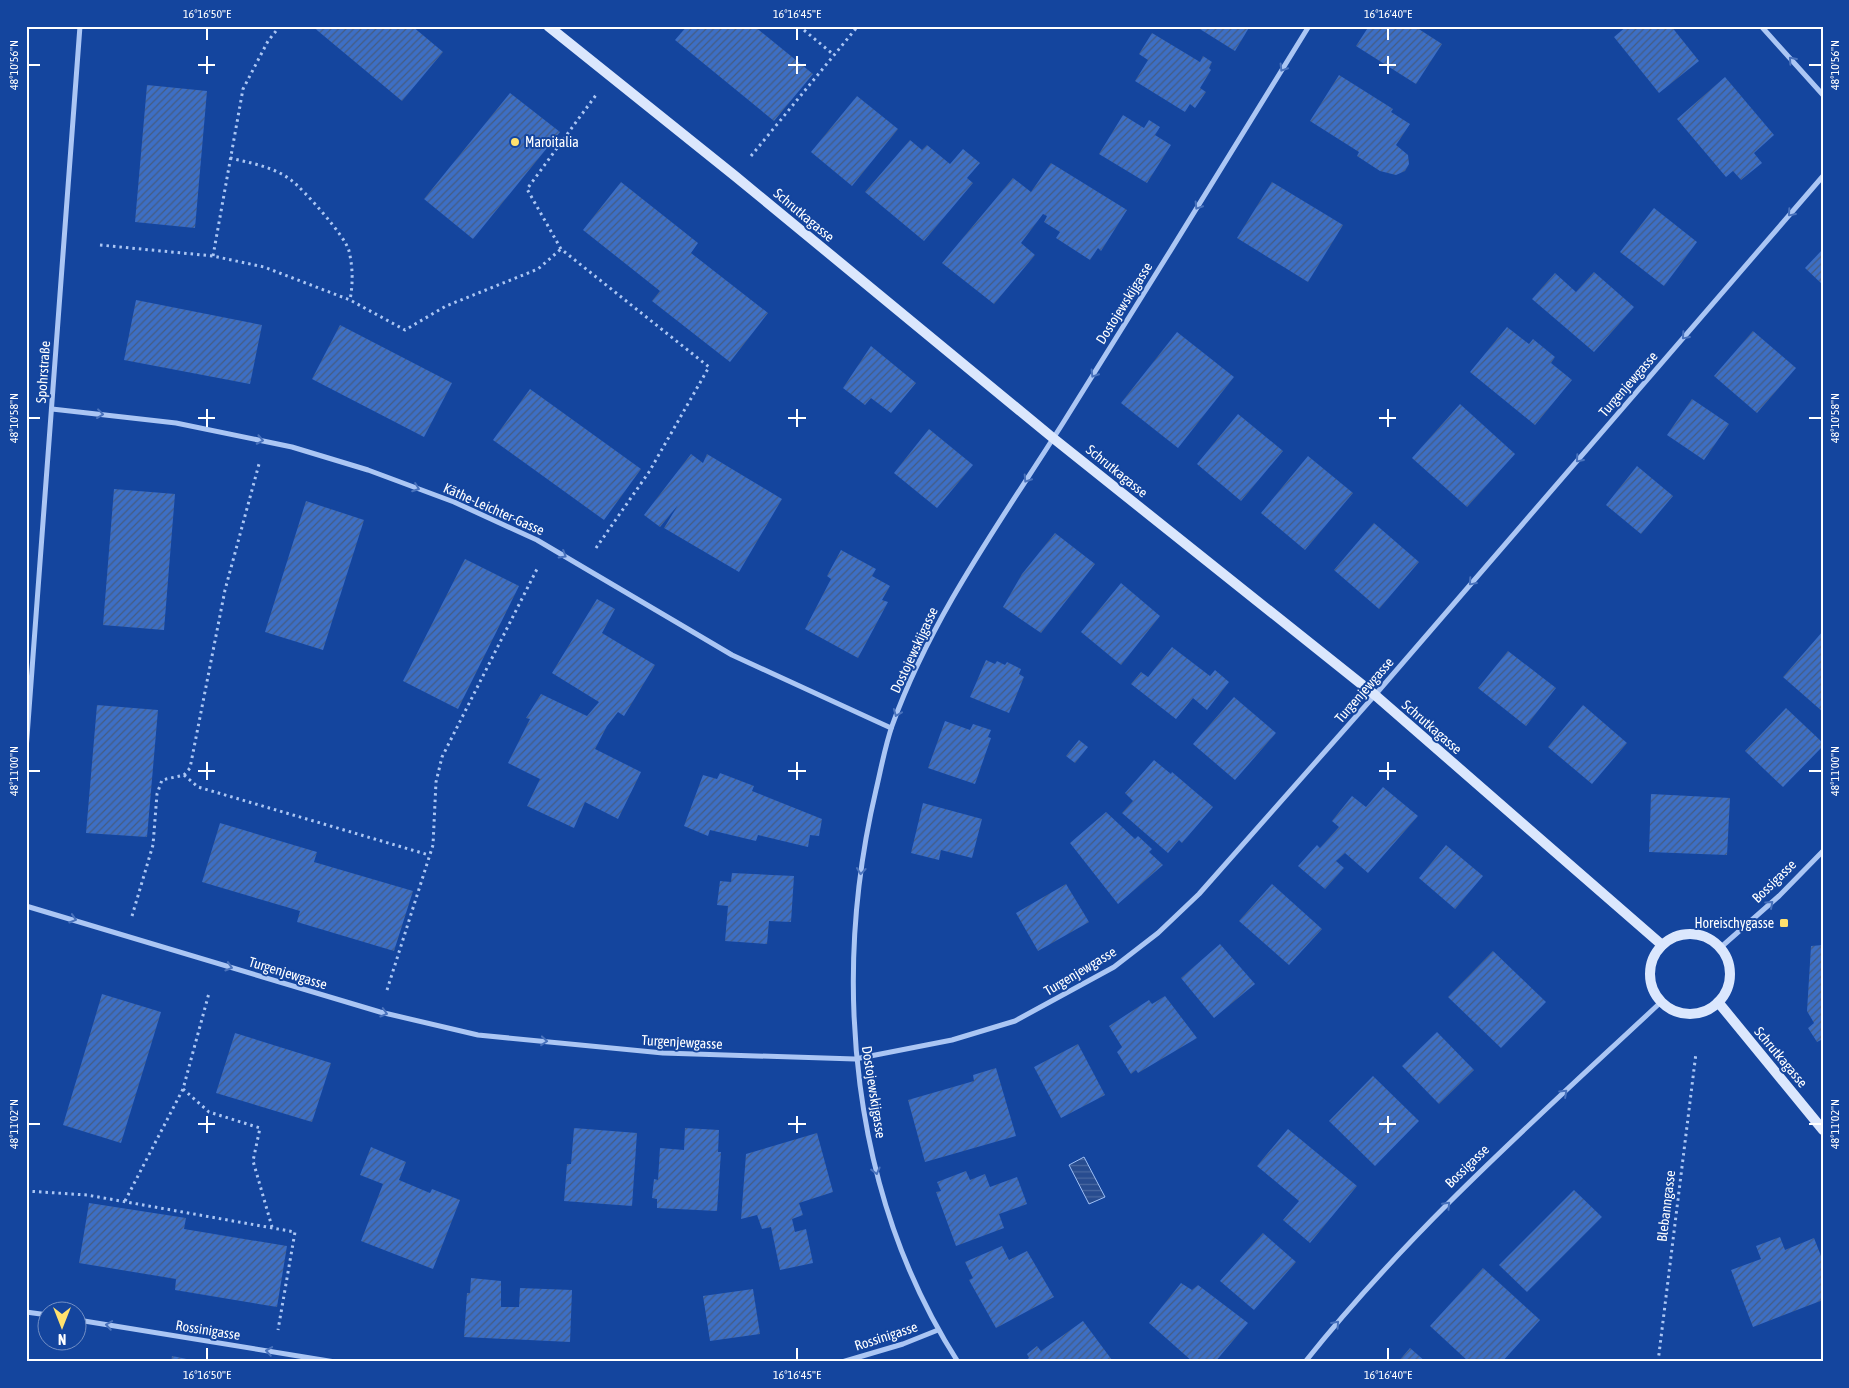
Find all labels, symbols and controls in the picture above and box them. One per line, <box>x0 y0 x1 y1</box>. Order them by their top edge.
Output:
text: 16°16'50"E <box>183 7 231 21</box>
text: 16°16'45"E <box>773 7 821 21</box>
text: 16°16'40"E <box>1364 7 1412 21</box>
text: 48°10'56"N <box>7 40 21 90</box>
text: 48°10'56"N <box>1828 40 1842 90</box>
one-way arrow <box>1788 57 1797 66</box>
one-way arrow <box>1280 62 1290 71</box>
place label: Maroitalia <box>525 134 579 150</box>
marker: Maroitalia <box>509 136 521 148</box>
street label: Schrutkagasse <box>771 185 837 245</box>
one-way arrow <box>1194 200 1204 209</box>
one-way arrow <box>1788 207 1797 216</box>
street label: Dostojewskijgasse <box>1093 259 1155 347</box>
one-way arrow <box>1681 330 1690 339</box>
street label: Spohrstraße <box>33 340 53 404</box>
street label: Turgenjewgasse <box>1595 348 1661 420</box>
one-way arrow <box>1090 368 1100 377</box>
text: 48°10'58"N <box>7 393 21 443</box>
text: 48°10'58"N <box>1828 393 1842 443</box>
one-way arrow <box>96 408 104 419</box>
one-way arrow <box>256 434 265 445</box>
street label: Schrutkagasse <box>1083 442 1151 500</box>
one-way arrow <box>1575 453 1584 462</box>
one-way arrow <box>1024 474 1033 483</box>
street label: Käthe-Leichter-Gasse <box>441 480 547 538</box>
one-way arrow <box>411 482 419 492</box>
one-way arrow <box>557 549 566 559</box>
one-way arrow <box>1469 576 1478 585</box>
street label: Dostojewskijgasse <box>887 604 941 696</box>
street label: Turgenjewgasse <box>1331 654 1397 726</box>
street label: Schrutkagasse <box>1399 697 1465 757</box>
one-way arrow <box>893 708 904 717</box>
text: 48°11'00"N <box>7 746 21 796</box>
text: 48°11'00"N <box>1828 746 1842 796</box>
street label: Bossigasse <box>1749 856 1799 906</box>
one-way arrow <box>856 867 867 875</box>
one-way arrow <box>1765 901 1774 910</box>
one-way arrow <box>69 914 77 924</box>
place label: Horeischygasse <box>1694 915 1774 931</box>
marker: Horeischygasse <box>1778 917 1790 929</box>
street label: Turgenjewgasse <box>1041 943 1119 999</box>
street label: Turgenjewgasse <box>247 953 329 993</box>
one-way arrow <box>224 961 232 971</box>
one-way arrow <box>380 1007 389 1018</box>
street label: Schrutkagasse <box>1751 1024 1811 1090</box>
street label: Turgenjewgasse <box>641 1032 723 1052</box>
one-way arrow <box>540 1035 548 1046</box>
street label: Dostojewskijgasse <box>859 1045 889 1139</box>
one-way arrow <box>1558 1090 1567 1099</box>
text: 48°11'02"N <box>7 1099 21 1149</box>
text: 48°11'02"N <box>1828 1099 1842 1149</box>
street label: Bossigasse <box>1442 1141 1492 1191</box>
one-way arrow <box>870 1166 881 1175</box>
street label: Blebanngasse <box>1654 1169 1678 1243</box>
one-way arrow <box>1441 1202 1450 1211</box>
north arrow <box>38 1300 88 1350</box>
street label: Rossinigasse <box>175 1317 241 1343</box>
street label: Rossinigasse <box>853 1318 919 1354</box>
one-way arrow <box>1330 1320 1339 1329</box>
one-way arrow <box>104 1321 113 1331</box>
text: N <box>58 1331 66 1347</box>
one-way arrow <box>265 1347 274 1357</box>
text: 16°16'50"E <box>183 1368 231 1382</box>
text: 16°16'45"E <box>773 1368 821 1382</box>
text: 16°16'40"E <box>1364 1368 1412 1382</box>

